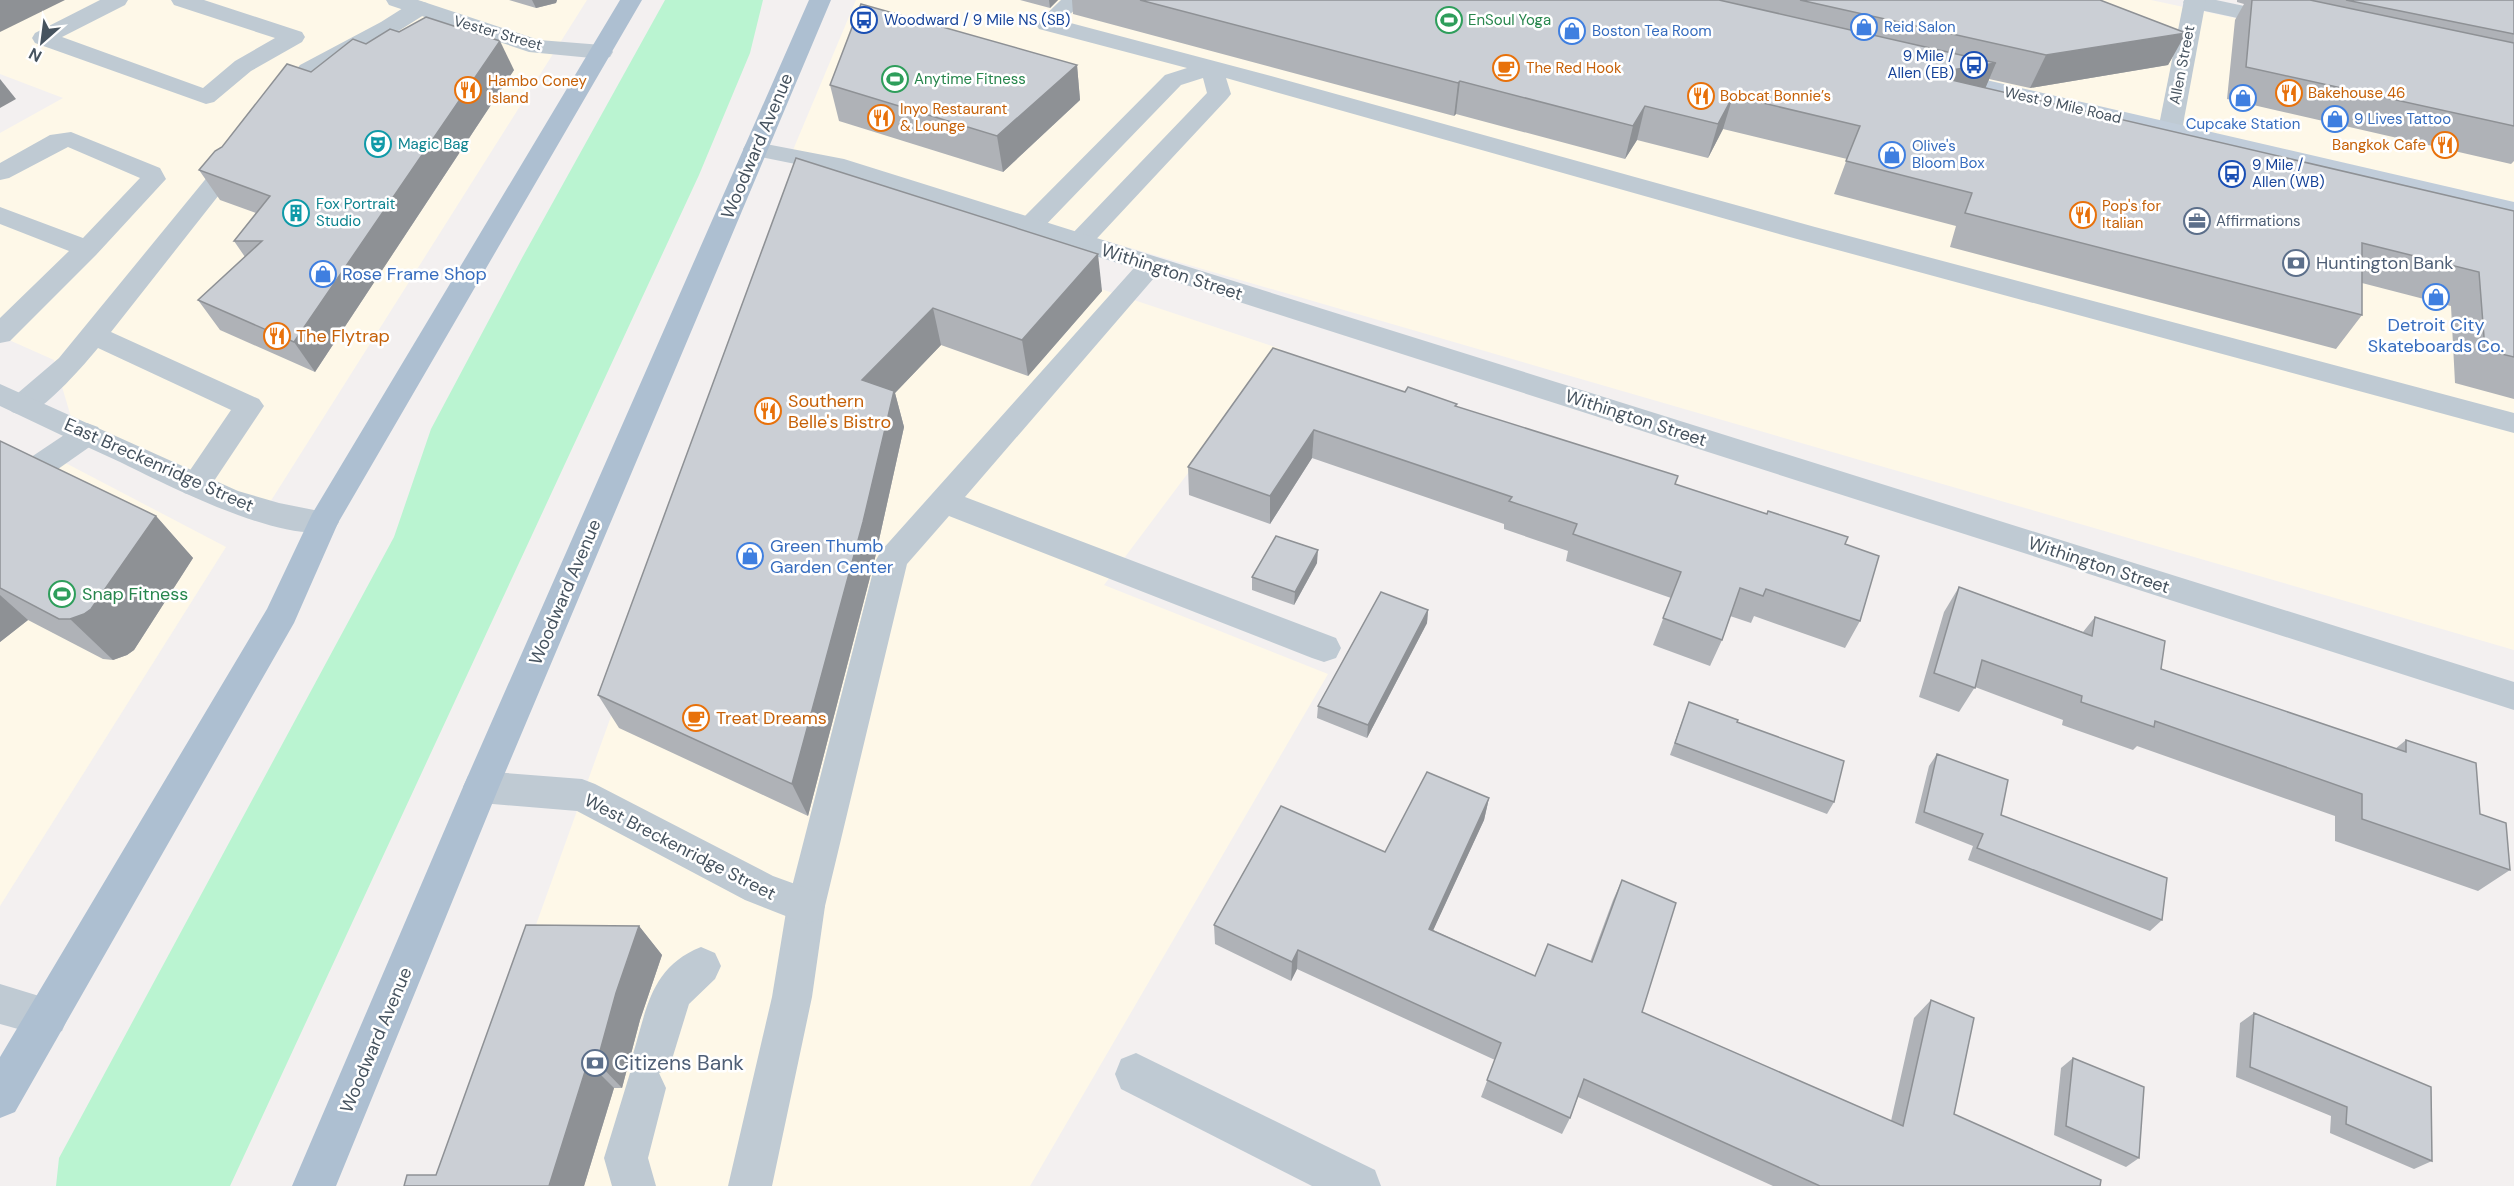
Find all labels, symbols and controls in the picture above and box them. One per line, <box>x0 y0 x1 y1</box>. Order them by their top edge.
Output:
bus stop icon: Woodward / 9 Mile NS (SB) <box>849 5 879 35</box>
sports icon: EnSoul Yoga <box>1434 5 1464 35</box>
place label: Woodward / 9 Mile NS (SB) <box>884 10 1070 30</box>
place label: EnSoul Yoga <box>1468 10 1551 30</box>
street label: Vester Street <box>451 11 545 55</box>
north arrow <box>12 12 72 72</box>
shop icon: Reid Salon <box>1849 12 1879 42</box>
shop icon: Boston Tea Room <box>1557 16 1587 46</box>
place label: Reid Salon <box>1884 17 1956 37</box>
place label: Boston Tea Room <box>1592 21 1712 41</box>
street label: Allen Street <box>2165 24 2199 106</box>
text: N <box>25 43 45 67</box>
place label: 9 Mile / Allen (EB) <box>1888 46 1954 83</box>
bus stop icon: 9 Mile / Allen (EB) <box>1959 50 1989 80</box>
cafe icon: The Red Hook <box>1491 53 1521 83</box>
place label: The Red Hook <box>1526 58 1622 78</box>
sports icon: Anytime Fitness <box>880 64 910 94</box>
place label: Anytime Fitness <box>914 69 1026 89</box>
street label: Woodward Avenue <box>715 70 799 222</box>
place label: Hambo Coney Island <box>488 71 587 108</box>
restaurant icon: Hambo Coney Island <box>453 75 483 105</box>
restaurant icon: Bakehouse 46 <box>2274 78 2304 108</box>
restaurant icon: Bobcat Bonnie’s <box>1686 81 1716 111</box>
street label: West 9 Mile Road <box>2002 82 2124 128</box>
shop icon: Cupcake Station <box>2228 83 2258 113</box>
place label: Bakehouse 46 <box>2308 83 2405 103</box>
place label: Bobcat Bonnie’s <box>1720 86 1831 106</box>
place label: Inyo Restaurant & Lounge <box>900 99 1008 136</box>
restaurant icon: Inyo Restaurant & Lounge <box>866 103 896 133</box>
shop icon: 9 Lives Tattoo <box>2320 104 2350 134</box>
place label: 9 Lives Tattoo <box>2354 109 2451 129</box>
place label: Cupcake Station <box>2186 114 2300 134</box>
theatre icon: Magic Bag <box>363 129 393 159</box>
restaurant icon: Bangkok Cafe <box>2430 130 2460 160</box>
place label: Magic Bag <box>398 134 469 154</box>
place label: Bangkok Cafe <box>2332 135 2426 155</box>
place label: Olive's Bloom Box <box>1912 136 1985 173</box>
shop icon: Olive's Bloom Box <box>1877 140 1907 170</box>
place label: 9 Mile / Allen (WB) <box>2252 155 2325 192</box>
bus stop icon: 9 Mile / Allen (WB) <box>2217 159 2247 189</box>
place label: Fox Portrait Studio <box>316 194 396 231</box>
place label: Pop's for Italian <box>2102 196 2162 233</box>
building icon: Fox Portrait Studio <box>281 198 311 228</box>
restaurant icon: Pop's for Italian <box>2068 200 2098 230</box>
office icon: Affirmations <box>2182 206 2212 236</box>
place label: Affirmations <box>2216 211 2301 231</box>
street label: Withington Street <box>1098 238 1246 306</box>
bank icon: Huntington Bank <box>2281 248 2311 278</box>
place label: Huntington Bank <box>2316 251 2453 275</box>
shop icon: Rose Frame Shop <box>308 259 338 289</box>
place label: Rose Frame Shop <box>342 262 487 286</box>
shop icon: Detroit City Skateboards Co. <box>2421 282 2451 312</box>
place label: Detroit City Skateboards Co. <box>2368 313 2504 358</box>
restaurant icon: The Flytrap <box>262 321 292 351</box>
place label: The Flytrap <box>296 324 390 348</box>
street label: Withington Street <box>1562 384 1710 452</box>
place label: Southern Belle's Bistro <box>788 389 891 434</box>
restaurant icon: Southern Belle's Bistro <box>753 396 783 426</box>
street label: East Breckenridge Street <box>60 412 258 518</box>
street label: Woodward Avenue <box>523 516 607 668</box>
street label: Withington Street <box>2025 531 2173 599</box>
place label: Green Thumb Garden Center <box>770 534 894 579</box>
shop icon: Green Thumb Garden Center <box>735 541 765 571</box>
sports icon: Snap Fitness <box>47 579 77 609</box>
place label: Snap Fitness <box>82 582 188 606</box>
cafe icon: Treat Dreams <box>681 703 711 733</box>
place label: Treat Dreams <box>716 706 827 730</box>
street label: West Breckenridge Street <box>580 788 780 906</box>
street label: Woodward Avenue <box>334 964 418 1116</box>
bank icon: Citizens Bank <box>580 1048 610 1078</box>
place label: Citizens Bank <box>614 1049 744 1077</box>

